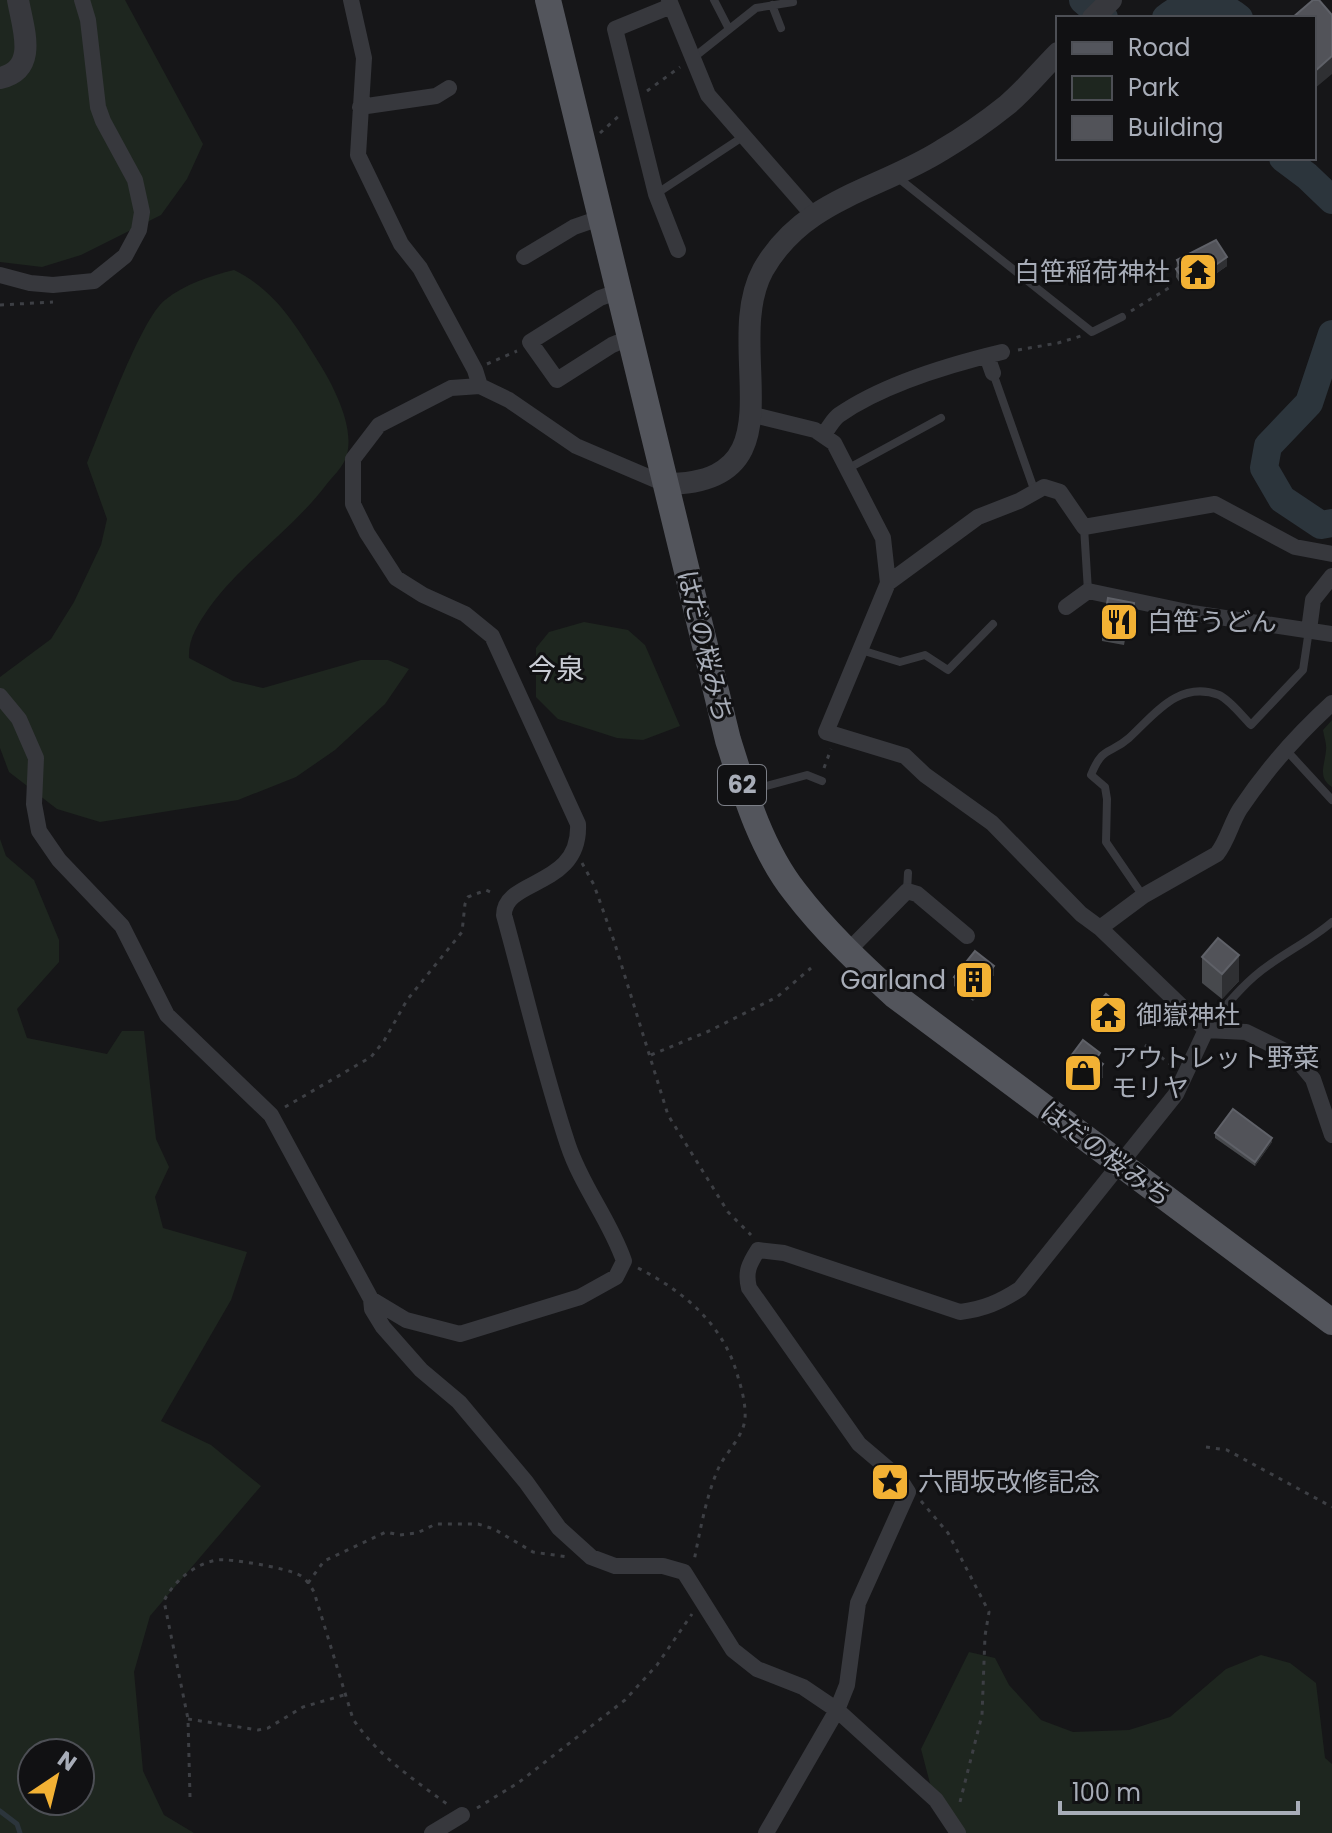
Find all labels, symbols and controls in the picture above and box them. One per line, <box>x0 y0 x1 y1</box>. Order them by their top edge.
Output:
legend <box>1056 16 1316 160</box>
text: Road <box>1128 31 1190 64</box>
text: Park <box>1128 71 1180 104</box>
text: Building <box>1128 111 1224 144</box>
temple icon: 白笹稲荷神社 <box>1177 251 1219 293</box>
place label: 白笹稲荷神社 <box>1014 254 1170 290</box>
street label: はだの桜みち <box>669 566 741 726</box>
restaurant icon: 白笹うどん <box>1098 601 1140 643</box>
place label: 白笹うどん <box>1147 604 1277 640</box>
district label: 今泉 <box>528 650 584 689</box>
road number: 62 <box>718 765 766 805</box>
building icon: Garland <box>953 959 995 1001</box>
place label: Garland <box>840 962 946 998</box>
temple icon: 御嶽神社 <box>1087 994 1129 1036</box>
place label: 御嶽神社 <box>1136 997 1240 1033</box>
place label: アウトレット野菜 モリヤ <box>1111 1040 1319 1106</box>
shop icon: アウトレット野菜 モリヤ <box>1062 1052 1104 1094</box>
street label: はだの桜みち <box>1033 1093 1179 1215</box>
place icon: 六間坂改修記念 <box>869 1461 911 1503</box>
place label: 六間坂改修記念 <box>918 1464 1100 1500</box>
north arrow <box>16 1737 96 1817</box>
text: N <box>52 1744 83 1778</box>
scale bar <box>1060 1765 1298 1815</box>
text: 100 m <box>1072 1776 1141 1809</box>

